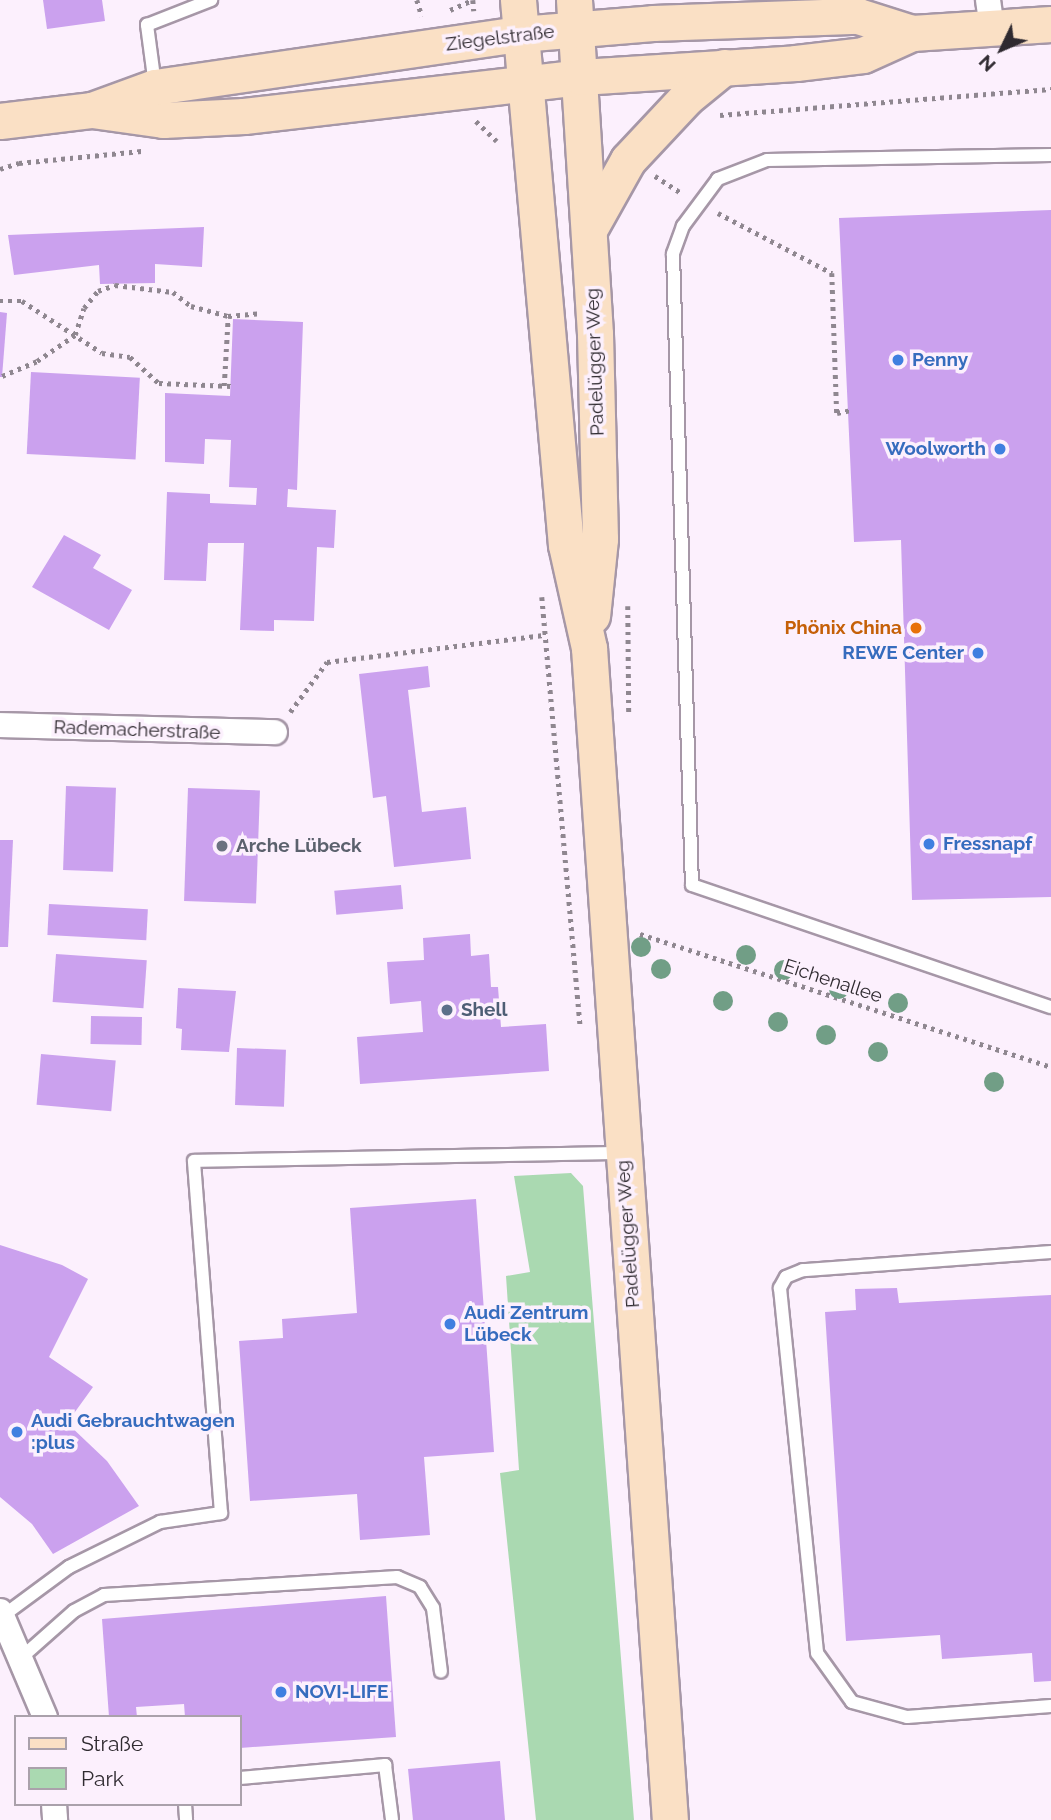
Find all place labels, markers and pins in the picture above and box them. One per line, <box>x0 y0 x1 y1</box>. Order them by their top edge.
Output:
place label: Penny <box>912 349 968 371</box>
marker: Penny <box>890 352 906 368</box>
place label: Woolworth <box>886 438 986 460</box>
marker: Woolworth <box>992 441 1008 457</box>
place label: Phönix China <box>784 617 902 639</box>
marker: Phönix China <box>908 620 924 636</box>
place label: REWE Center <box>842 642 964 664</box>
marker: REWE Center <box>970 645 986 661</box>
place label: Fressnapf <box>943 833 1032 855</box>
place label: Arche Lübeck <box>236 835 362 857</box>
marker: Fressnapf <box>921 836 937 852</box>
marker: Arche Lübeck <box>214 838 230 854</box>
place label: Shell <box>461 999 508 1021</box>
marker: Shell <box>439 1002 455 1018</box>
place label: Audi Zentrum Lübeck <box>464 1302 589 1346</box>
marker: Audi Zentrum Lübeck <box>442 1316 458 1332</box>
place label: Audi Gebrauchtwagen :plus <box>31 1410 235 1454</box>
marker: Audi Gebrauchtwagen :plus <box>9 1424 25 1440</box>
place label: NOVI-LIFE <box>295 1681 388 1703</box>
marker: NOVI-LIFE <box>273 1684 289 1700</box>

